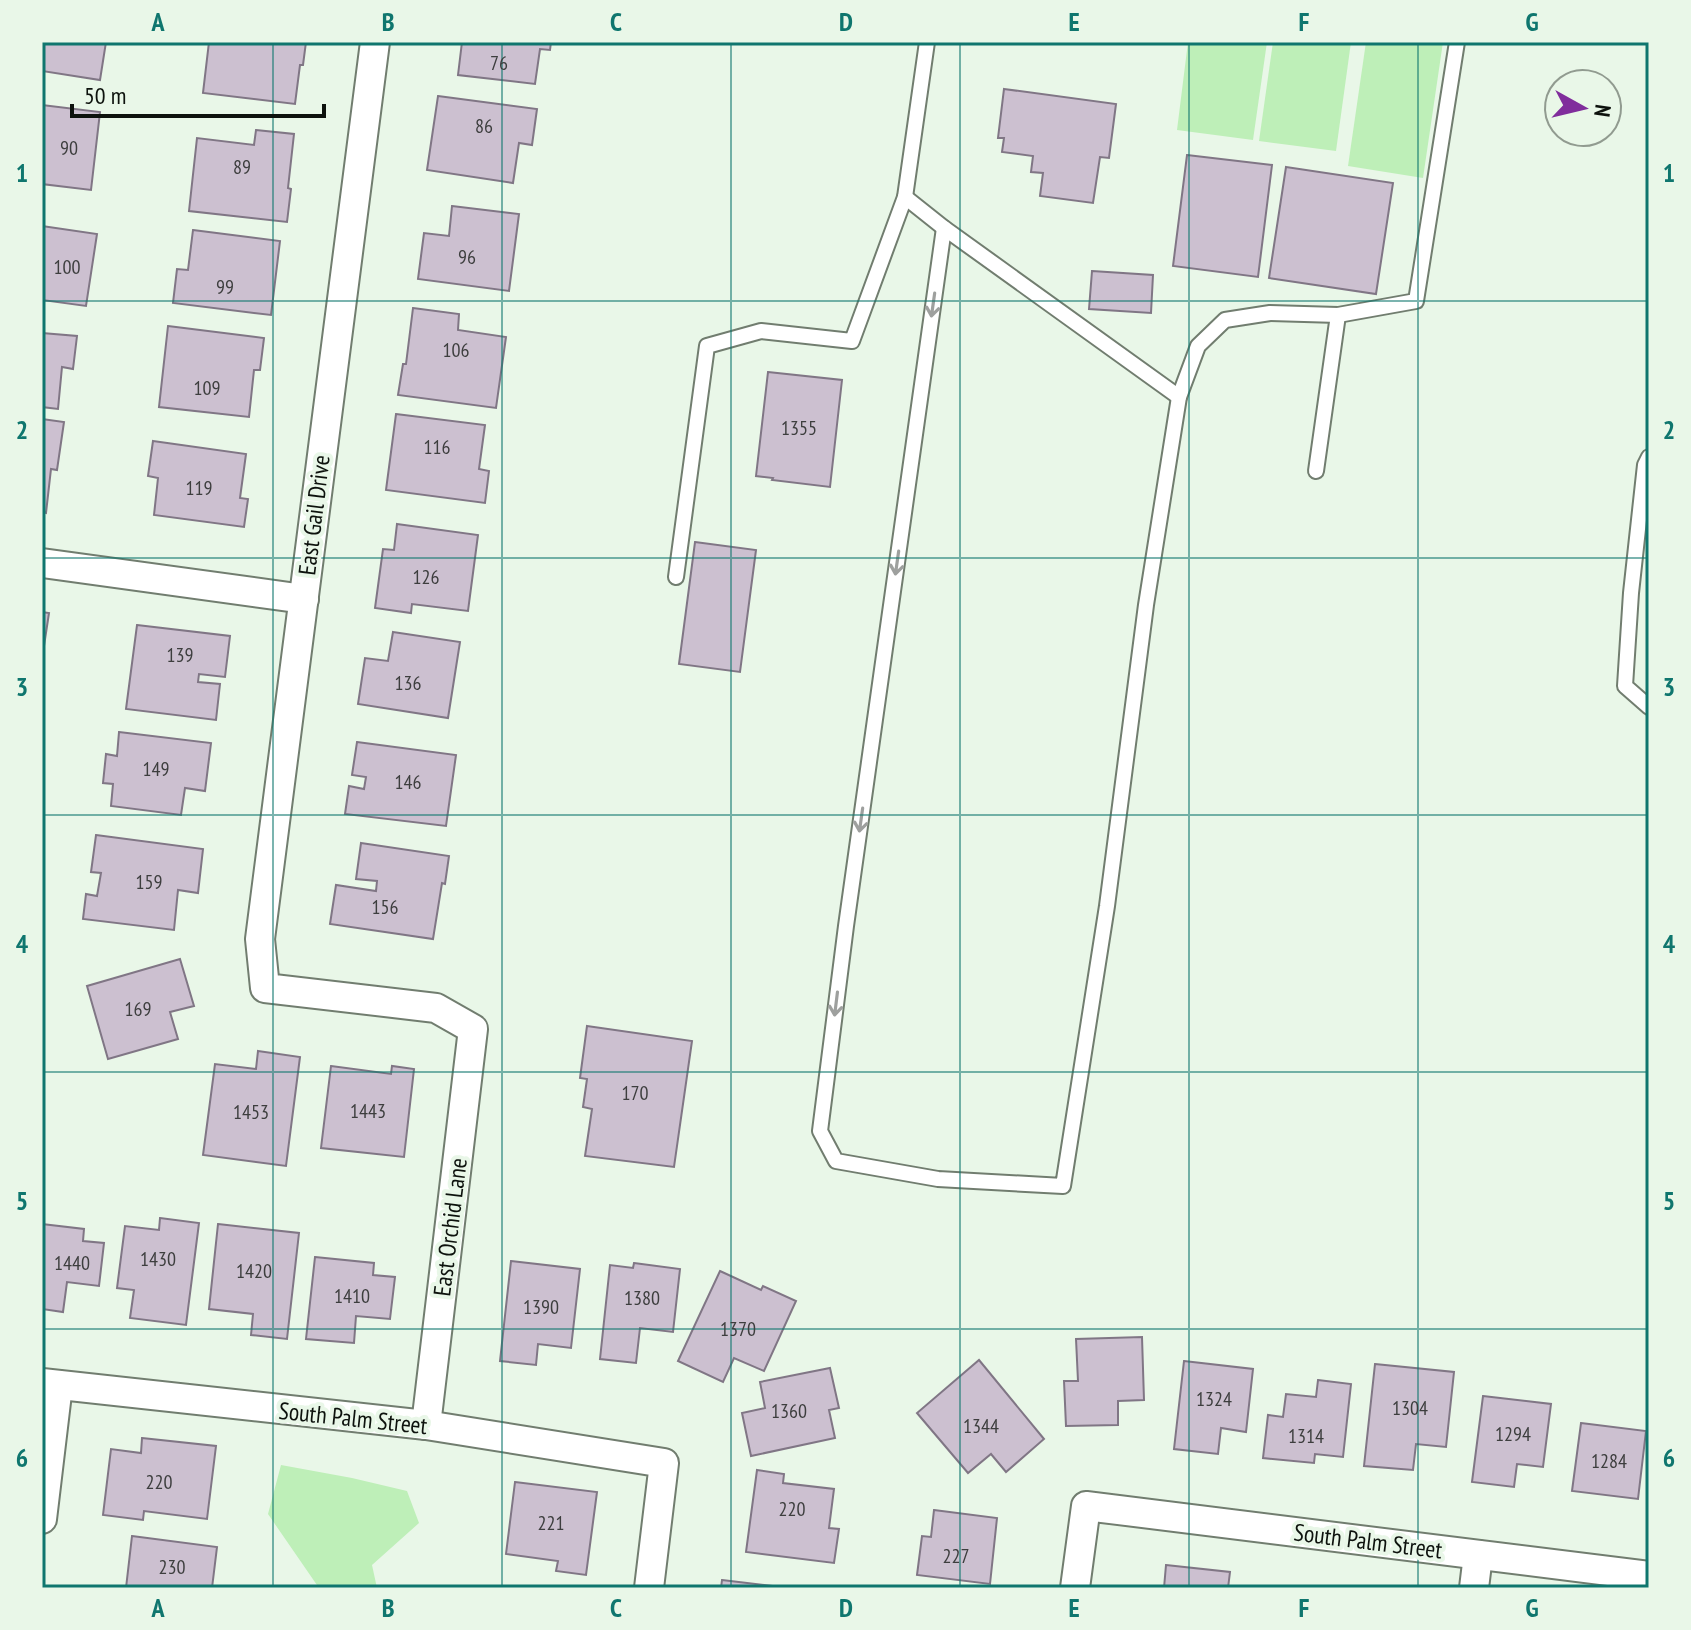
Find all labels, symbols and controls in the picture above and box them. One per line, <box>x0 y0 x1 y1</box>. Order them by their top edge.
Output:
text: A <box>150 5 165 38</box>
text: B <box>382 5 395 38</box>
text: C <box>610 5 622 38</box>
text: D <box>839 5 853 38</box>
text: E <box>1068 5 1080 38</box>
text: F <box>1299 5 1310 38</box>
text: G <box>1525 5 1539 38</box>
house number: 76 <box>490 50 508 76</box>
scale bar <box>72 68 324 118</box>
north arrow <box>1543 68 1623 148</box>
text: 50 m <box>84 80 126 111</box>
text: N <box>1588 103 1617 119</box>
house number: 86 <box>475 113 493 139</box>
house number: 90 <box>60 135 78 161</box>
house number: 89 <box>233 154 251 180</box>
text: 1 <box>16 156 28 189</box>
text: 1 <box>1663 156 1675 189</box>
house number: 96 <box>458 244 476 270</box>
house number: 100 <box>54 254 81 280</box>
house number: 99 <box>216 274 234 300</box>
one-way arrow <box>925 292 940 318</box>
house number: 106 <box>443 337 470 363</box>
house number: 109 <box>194 375 221 401</box>
text: 2 <box>16 413 28 446</box>
text: 2 <box>1663 413 1675 446</box>
house number: 1355 <box>781 415 817 441</box>
house number: 116 <box>424 434 451 460</box>
street label: East Gail Drive <box>291 453 337 577</box>
house number: 119 <box>186 475 213 501</box>
one-way arrow <box>889 550 904 575</box>
house number: 126 <box>413 564 440 590</box>
house number: 139 <box>167 642 194 668</box>
text: 3 <box>16 670 28 703</box>
house number: 136 <box>395 670 422 696</box>
text: 3 <box>1663 670 1675 703</box>
house number: 149 <box>143 756 170 782</box>
house number: 146 <box>395 769 422 795</box>
one-way arrow <box>853 807 868 832</box>
house number: 159 <box>136 869 163 895</box>
house number: 156 <box>372 894 399 920</box>
text: 4 <box>16 927 29 960</box>
text: 4 <box>1663 927 1676 960</box>
one-way arrow <box>829 990 844 1017</box>
house number: 169 <box>125 996 152 1022</box>
house number: 170 <box>622 1080 649 1106</box>
house number: 1443 <box>350 1098 386 1124</box>
house number: 1453 <box>233 1099 269 1125</box>
street label: East Orchid Lane <box>426 1156 474 1298</box>
text: 5 <box>16 1184 28 1217</box>
text: 5 <box>1663 1184 1675 1217</box>
house number: 1430 <box>140 1246 176 1272</box>
house number: 1440 <box>54 1250 90 1276</box>
house number: 1420 <box>236 1258 272 1284</box>
house number: 1410 <box>334 1283 370 1309</box>
house number: 1380 <box>624 1285 660 1311</box>
house number: 1390 <box>523 1294 559 1320</box>
house number: 1370 <box>720 1316 756 1342</box>
house number: 1324 <box>1196 1386 1232 1412</box>
street label: South Palm Street <box>277 1395 429 1441</box>
house number: 1304 <box>1392 1395 1428 1421</box>
house number: 1360 <box>771 1398 807 1424</box>
house number: 1344 <box>963 1413 999 1439</box>
house number: 1294 <box>1495 1421 1531 1447</box>
house number: 1314 <box>1288 1423 1324 1449</box>
text: 6 <box>16 1441 28 1474</box>
text: 6 <box>1663 1441 1675 1474</box>
house number: 1284 <box>1591 1448 1627 1474</box>
house number: 220 <box>146 1469 173 1495</box>
house number: 220 <box>779 1496 806 1522</box>
house number: 221 <box>538 1510 565 1536</box>
street label: South Palm Street <box>1292 1517 1444 1566</box>
house number: 227 <box>943 1543 970 1569</box>
house number: 230 <box>159 1554 186 1580</box>
text: A <box>150 1591 165 1624</box>
text: B <box>382 1591 395 1624</box>
text: C <box>610 1591 622 1624</box>
text: D <box>839 1591 853 1624</box>
text: E <box>1068 1591 1080 1624</box>
text: F <box>1299 1591 1310 1624</box>
text: G <box>1525 1591 1539 1624</box>

